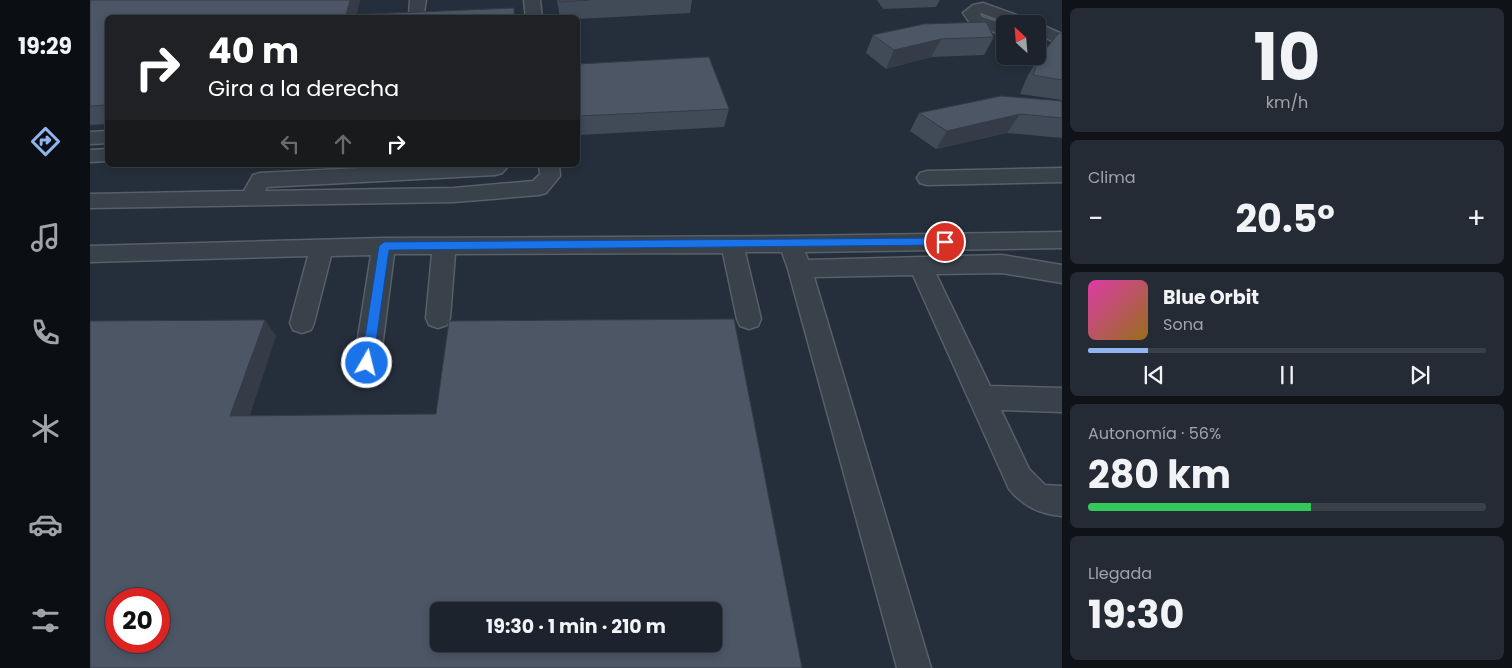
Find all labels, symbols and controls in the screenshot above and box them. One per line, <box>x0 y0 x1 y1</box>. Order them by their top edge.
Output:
text: 10 <box>1254 12 1320 103</box>
north arrow <box>996 15 1046 65</box>
map controls <box>996 15 1046 65</box>
text: 40 m <box>208 26 299 75</box>
text: 19:29 <box>18 31 72 62</box>
icon: right <box>125 35 190 100</box>
text: Gira a la derecha <box>208 73 399 104</box>
text: km/h <box>1266 91 1308 114</box>
icon: directions <box>28 124 63 159</box>
icon: left <box>276 130 304 158</box>
icon: ahead <box>329 130 357 158</box>
icon: right <box>382 130 410 158</box>
text: Clima <box>1088 166 1136 189</box>
text: 20.5° <box>1235 192 1335 245</box>
text: − <box>1088 199 1103 238</box>
text: + <box>1467 199 1486 238</box>
icon: music <box>28 220 63 255</box>
pin <box>924 221 966 263</box>
icon: arrive <box>931 228 959 256</box>
text: Blue Orbit <box>1163 284 1259 311</box>
text: Sona <box>1163 313 1204 336</box>
icon: phone <box>28 315 63 350</box>
position arrow <box>340 336 392 388</box>
icon: previous <box>1140 361 1168 389</box>
icon: pause <box>1273 361 1301 389</box>
icon: next <box>1406 361 1434 389</box>
icon: climate <box>28 411 63 446</box>
text: Autonomía · 56% <box>1088 422 1221 445</box>
text: 280 km <box>1088 448 1231 501</box>
icon: car <box>28 507 63 542</box>
text: Llegada <box>1088 562 1152 585</box>
speed limit sign: 20 <box>105 588 170 653</box>
text: 19:30 <box>1088 588 1184 641</box>
icon: filters <box>28 603 63 638</box>
text: 19:30 · 1 min · 210 m <box>486 613 666 640</box>

